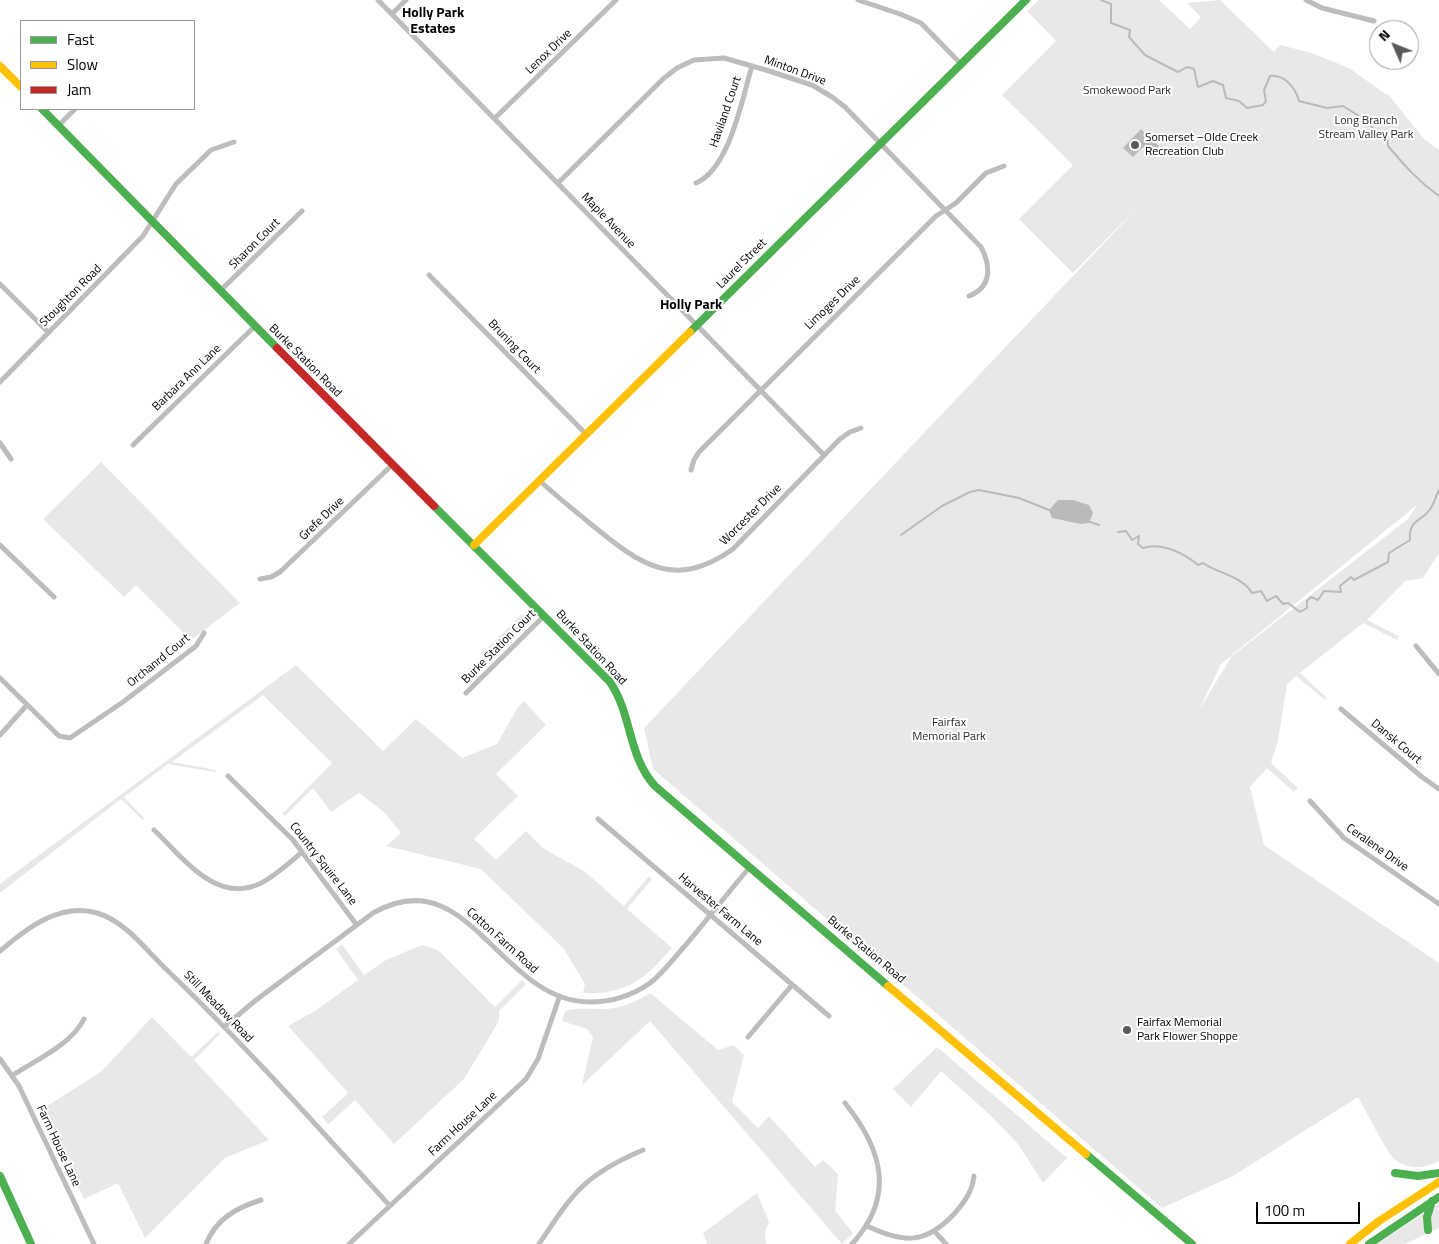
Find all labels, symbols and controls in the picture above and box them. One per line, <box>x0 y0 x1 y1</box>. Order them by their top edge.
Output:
district label: Holly Park Estates <box>402 6 464 38</box>
legend <box>20 20 195 110</box>
north arrow <box>1369 20 1419 70</box>
text: N <box>1373 24 1394 46</box>
street label: Lenox Drive <box>523 26 575 78</box>
text: Fast <box>67 28 94 51</box>
text: Slow <box>67 53 98 76</box>
street label: Minton Drive <box>762 53 828 89</box>
street label: Haviland Court <box>707 75 745 149</box>
text: Jam <box>67 78 91 101</box>
park label: Smokewood Park <box>1083 84 1171 98</box>
park label: Long Branch Stream Valley Park <box>1319 114 1413 142</box>
place label: Somerset –Olde Creek Recreation Club <box>1145 131 1258 159</box>
marker: Somerset –Olde Creek Recreation Club <box>1129 139 1141 151</box>
street label: Maple Avenue <box>578 190 638 252</box>
street label: Sharon Court <box>227 216 283 272</box>
street label: Laurel Street <box>714 236 770 292</box>
street label: Stoughton Road <box>37 262 105 330</box>
street label: Limoges Drive <box>802 273 864 333</box>
district label: Holly Park <box>660 298 722 314</box>
street label: Bruning Court <box>485 317 543 377</box>
street label: Burke Station Road <box>266 322 344 400</box>
street label: Barbara Ann Lane <box>150 342 224 414</box>
street label: Worcester Drive <box>717 481 785 549</box>
street label: Grefe Drive <box>297 494 347 544</box>
street label: Burke Station Court <box>459 607 539 687</box>
street label: Burke Station Road <box>553 608 629 688</box>
street label: Orchanrd Court <box>125 631 193 691</box>
park label: Fairfax Memorial Park <box>912 716 986 744</box>
street label: Dansk Court <box>1368 717 1424 767</box>
street label: Country Squire Lane <box>286 820 360 908</box>
street label: Ceralene Drive <box>1343 821 1411 875</box>
street label: Harvester Farm Lane <box>675 871 765 949</box>
street label: Cotton Farm Road <box>463 905 541 977</box>
street label: Burke Station Road <box>824 913 908 987</box>
street label: Still Meadow Road <box>180 968 256 1046</box>
place label: Fairfax Memorial Park Flower Shoppe <box>1137 1016 1238 1044</box>
marker: Fairfax Memorial Park Flower Shoppe <box>1121 1024 1133 1036</box>
street label: Farm House Lane <box>426 1089 500 1159</box>
street label: Farm House Lane <box>33 1103 83 1189</box>
scale bar <box>1259 1192 1363 1224</box>
text: 100 m <box>1264 1199 1305 1222</box>

